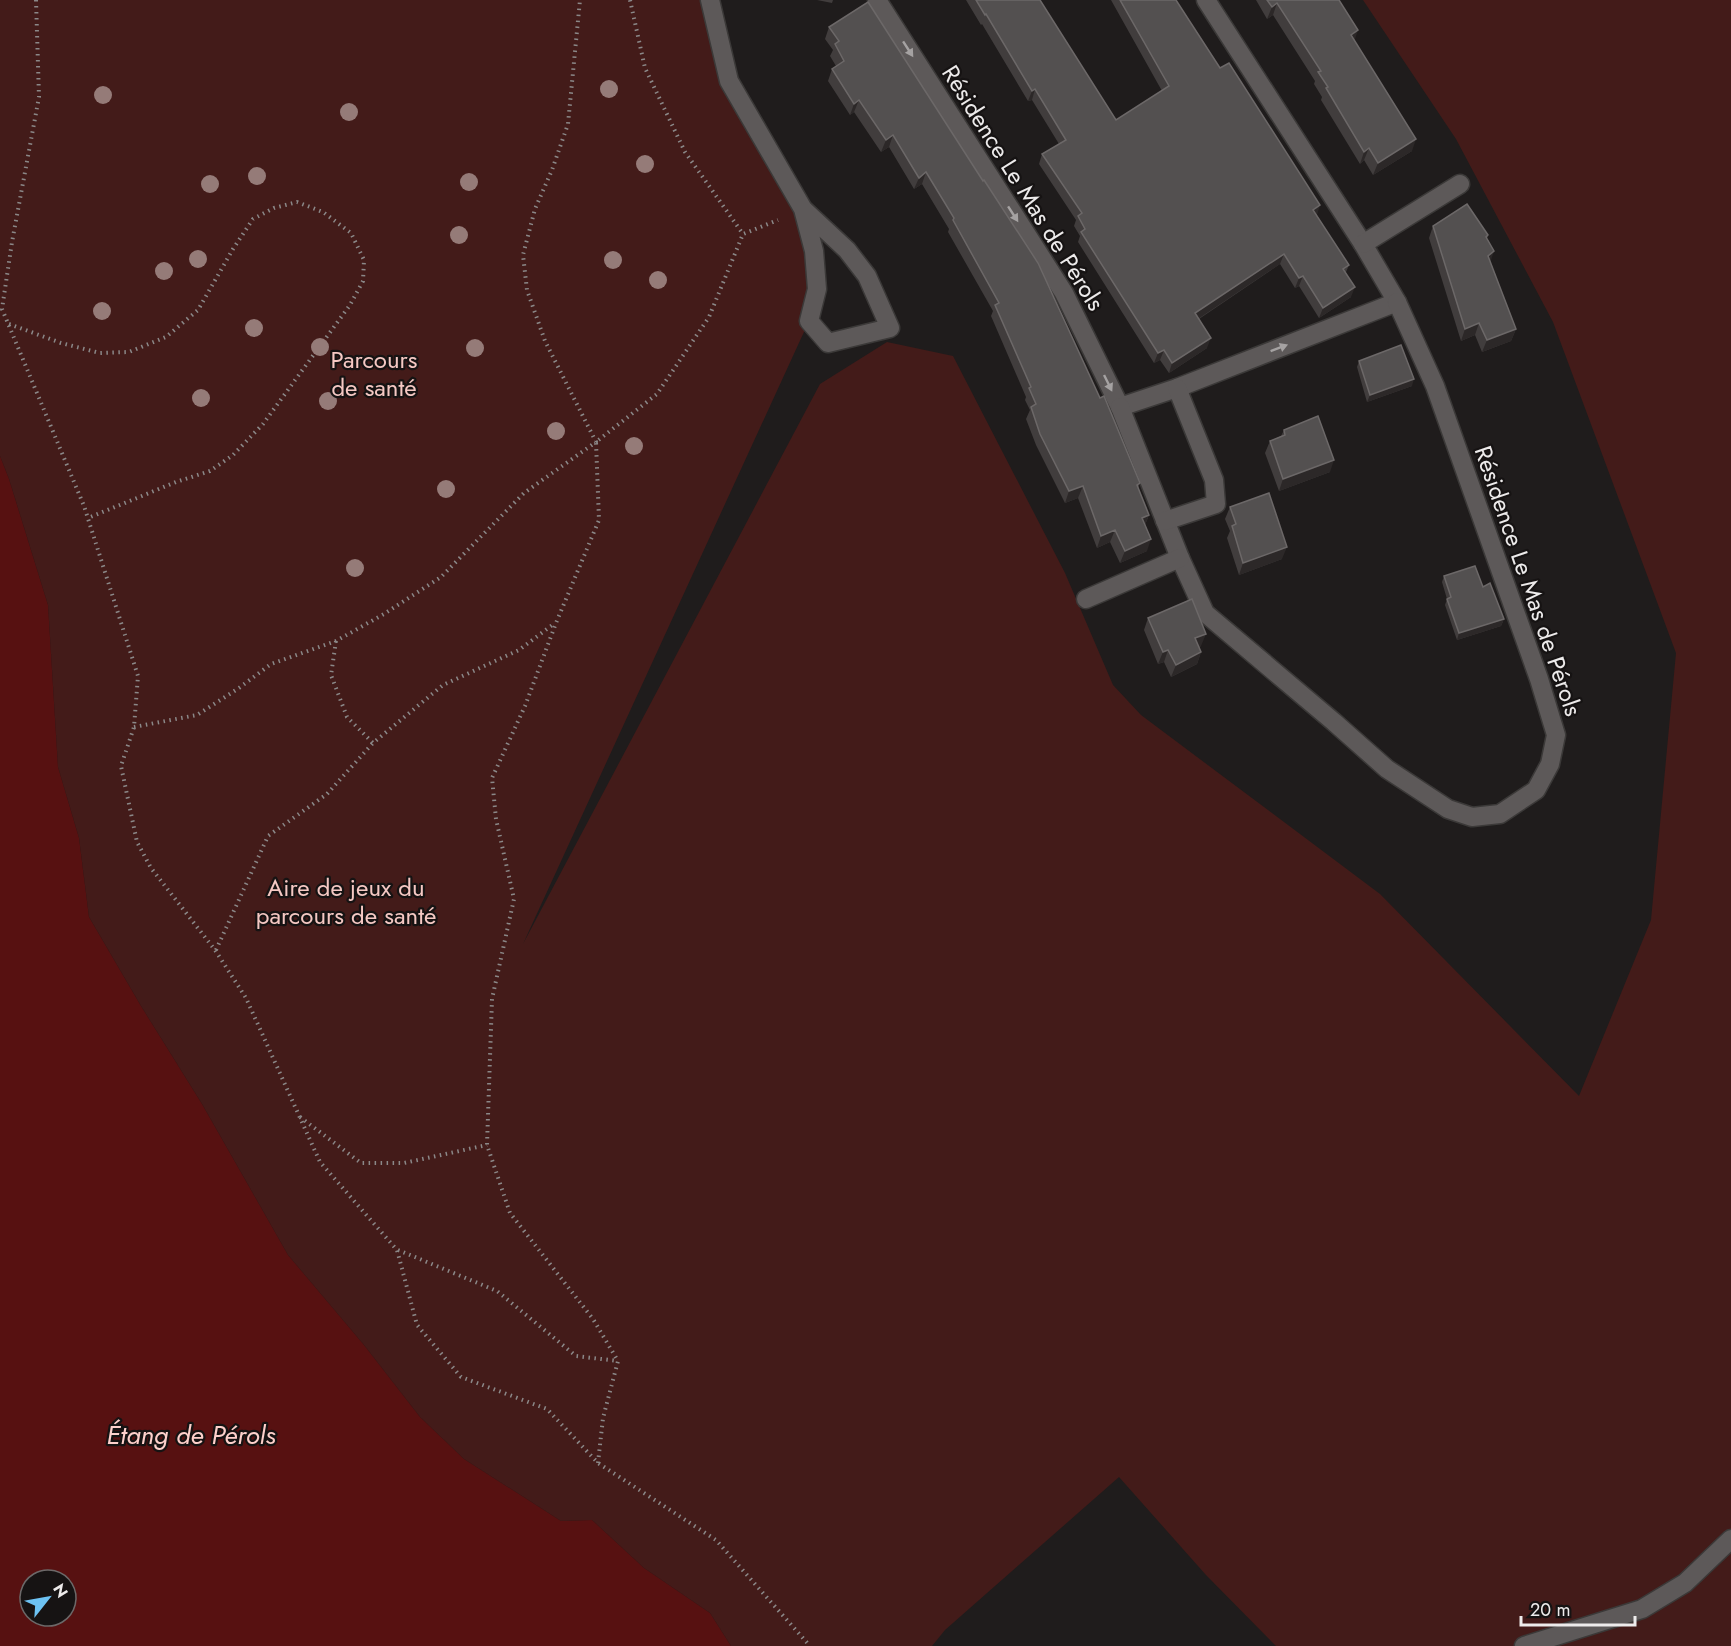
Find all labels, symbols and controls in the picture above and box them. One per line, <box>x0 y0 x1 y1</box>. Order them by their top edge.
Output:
one-way arrow <box>903 41 914 57</box>
street label: Résidence Le Mas de Pérols <box>933 58 1113 317</box>
one-way arrow <box>1008 205 1019 222</box>
park label: Parcours de santé <box>331 342 417 405</box>
one-way arrow <box>1270 343 1288 353</box>
one-way arrow <box>1104 375 1113 392</box>
street label: Résidence Le Mas de Pérols <box>1466 441 1591 721</box>
park label: Aire de jeux du parcours de santé <box>256 870 436 933</box>
water label: Étang de Pérols <box>106 1416 276 1454</box>
north arrow <box>18 1568 78 1628</box>
text: N <box>47 1579 74 1602</box>
scale bar <box>1521 1589 1635 1627</box>
text: 20 m <box>1530 1597 1570 1623</box>

